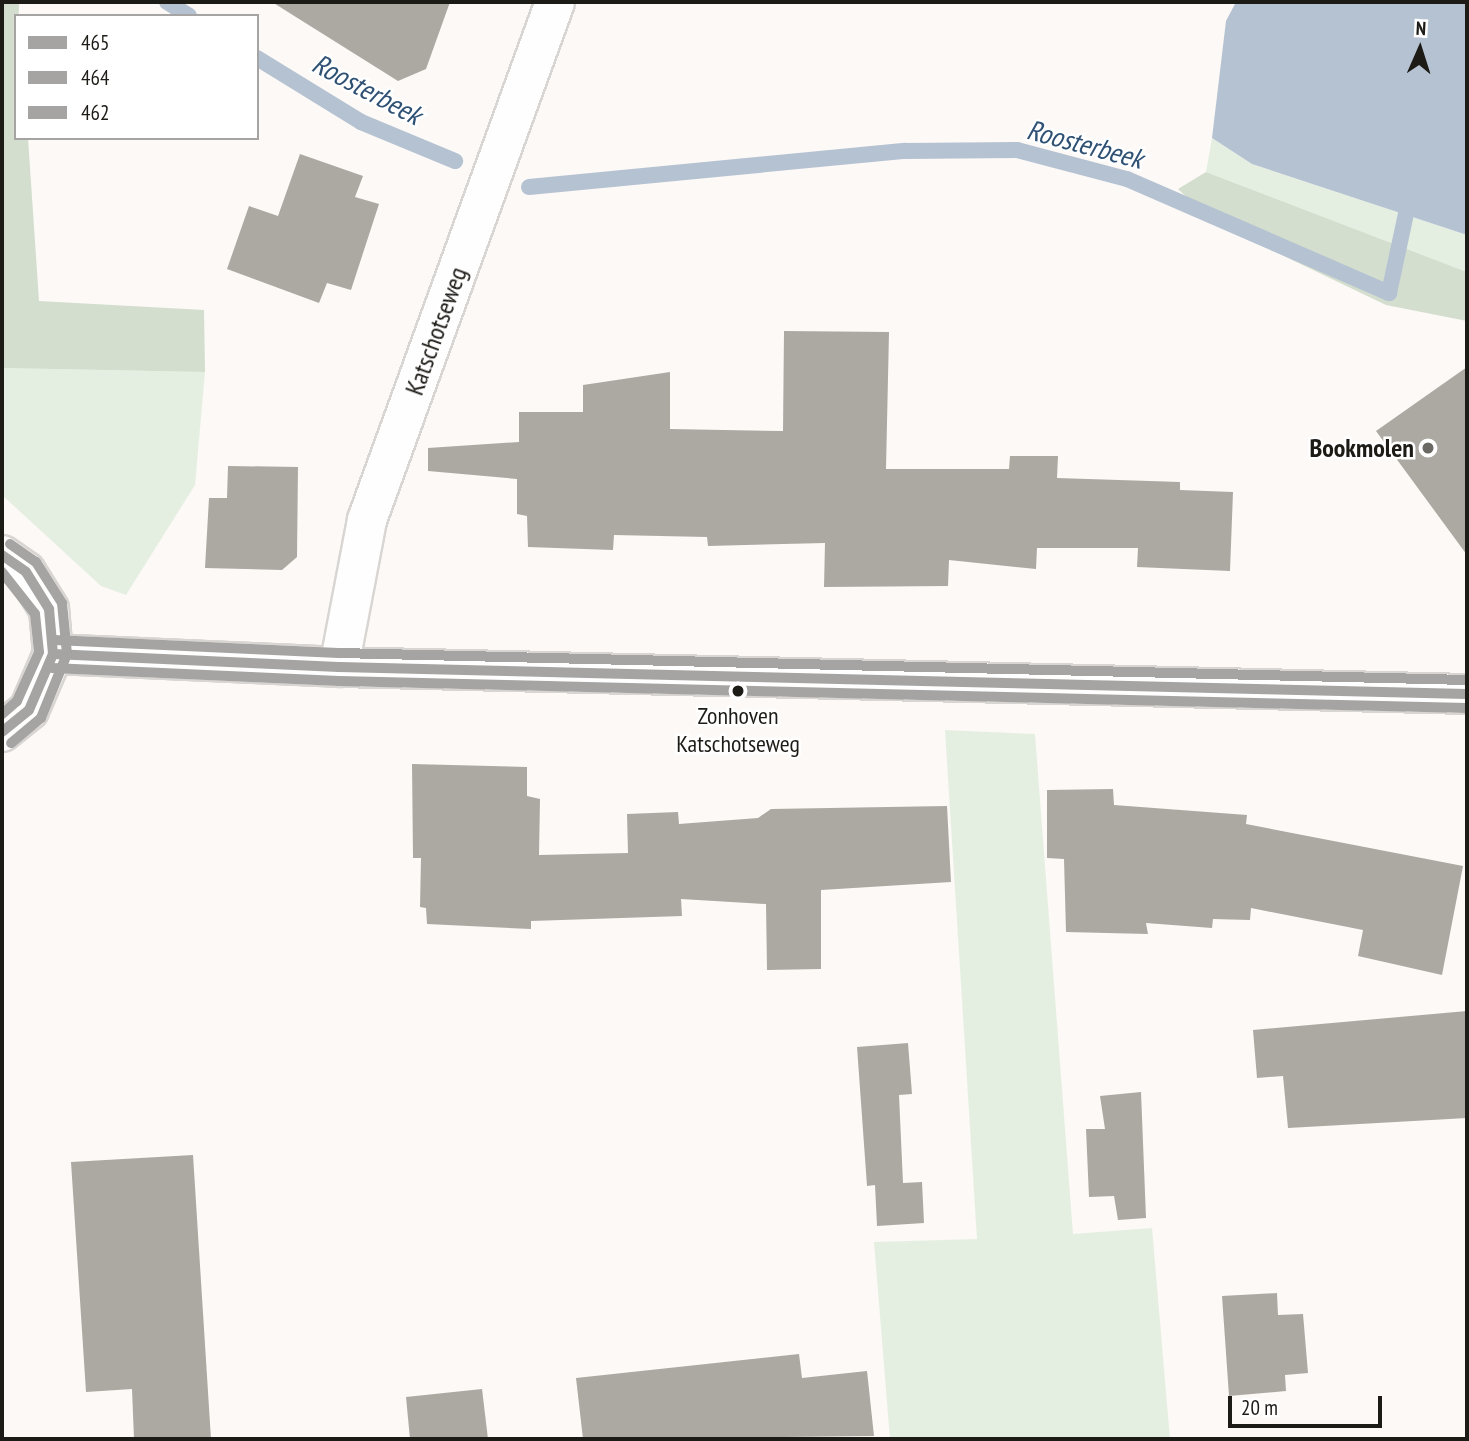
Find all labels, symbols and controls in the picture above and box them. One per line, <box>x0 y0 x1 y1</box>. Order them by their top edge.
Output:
legend <box>14 14 259 140</box>
north arrow <box>1385 14 1455 84</box>
text: N <box>1415 16 1427 40</box>
text: 465 <box>81 29 109 56</box>
water label: Roosterbeek <box>307 46 427 132</box>
text: 464 <box>81 64 109 91</box>
text: 462 <box>81 99 109 126</box>
water label: Roosterbeek <box>1023 112 1147 176</box>
street label: Katschotseweg <box>398 263 474 399</box>
place label: Bookmolen <box>1309 432 1414 464</box>
marker: Bookmolen <box>1420 440 1436 456</box>
marker: Zonhoven Katschotseweg <box>731 684 745 698</box>
place label: Zonhoven Katschotseweg <box>676 702 800 758</box>
scale bar <box>1231 1382 1385 1426</box>
text: 20 m <box>1241 1394 1278 1421</box>

